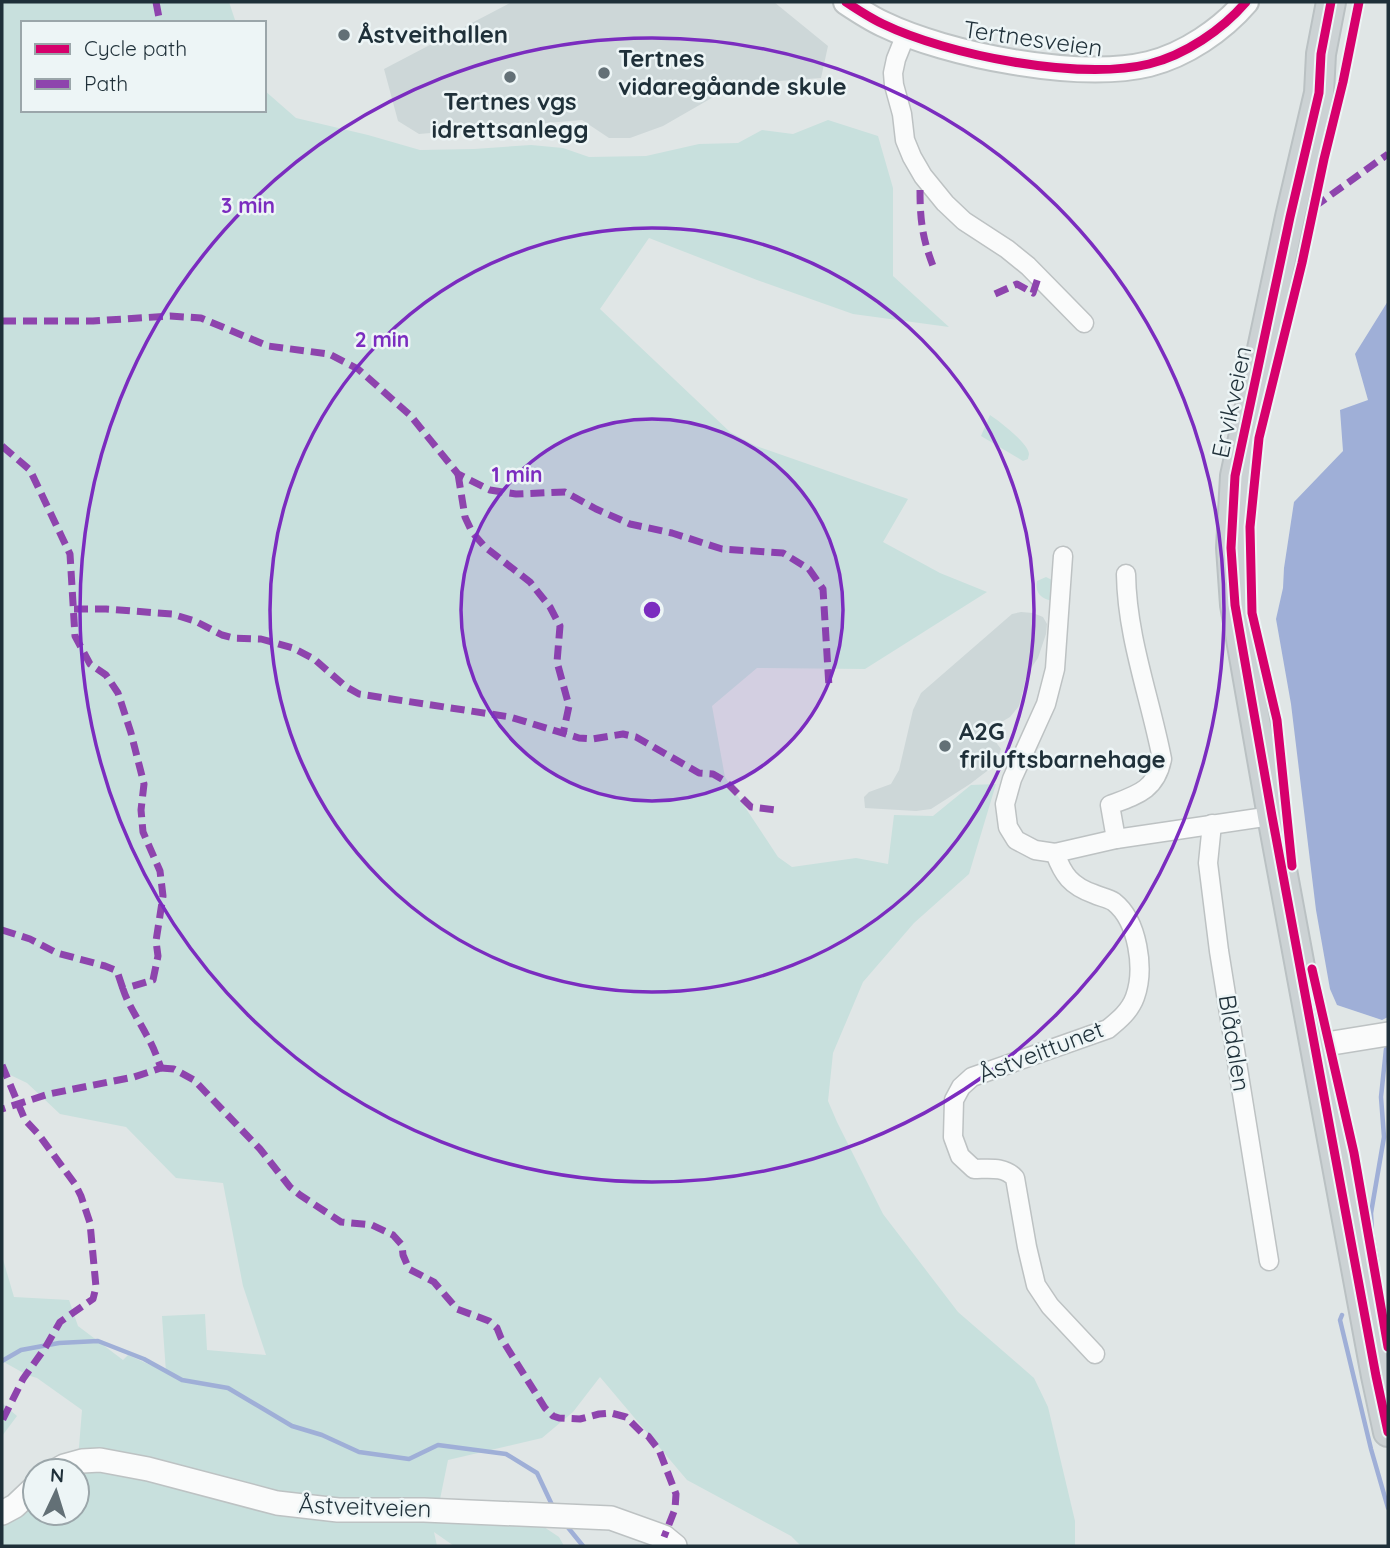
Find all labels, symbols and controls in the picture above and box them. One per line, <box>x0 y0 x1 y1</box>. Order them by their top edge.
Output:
street label: Tertnesveien <box>962 13 1105 63</box>
place label: Åstveithallen <box>358 19 508 49</box>
legend <box>21 21 266 112</box>
marker: Åstveithallen <box>336 27 352 43</box>
text: Cycle path <box>84 35 187 61</box>
place label: Tertnes vidaregåande skule <box>618 43 847 101</box>
marker: Tertnes vidaregåande skule <box>596 65 612 81</box>
marker: Tertnes vgs idrettsanlegg <box>502 69 518 85</box>
text: Path <box>84 70 128 96</box>
place label: Tertnes vgs idrettsanlegg <box>432 86 588 144</box>
text: 3 min <box>221 192 275 218</box>
text: 2 min <box>355 326 409 352</box>
street label: Ervikveien <box>1205 343 1257 460</box>
text: 1 min <box>492 461 542 487</box>
centre of rings <box>640 598 664 622</box>
place label: A2G friluftsbarnehage <box>959 716 1166 774</box>
marker: A2G friluftsbarnehage <box>937 738 953 754</box>
street label: Blådalen <box>1213 992 1257 1093</box>
street label: Åstveittunet <box>974 1013 1108 1089</box>
north arrow <box>21 1457 91 1527</box>
text: N <box>49 1463 65 1487</box>
street label: Åstveitveien <box>298 1489 432 1523</box>

